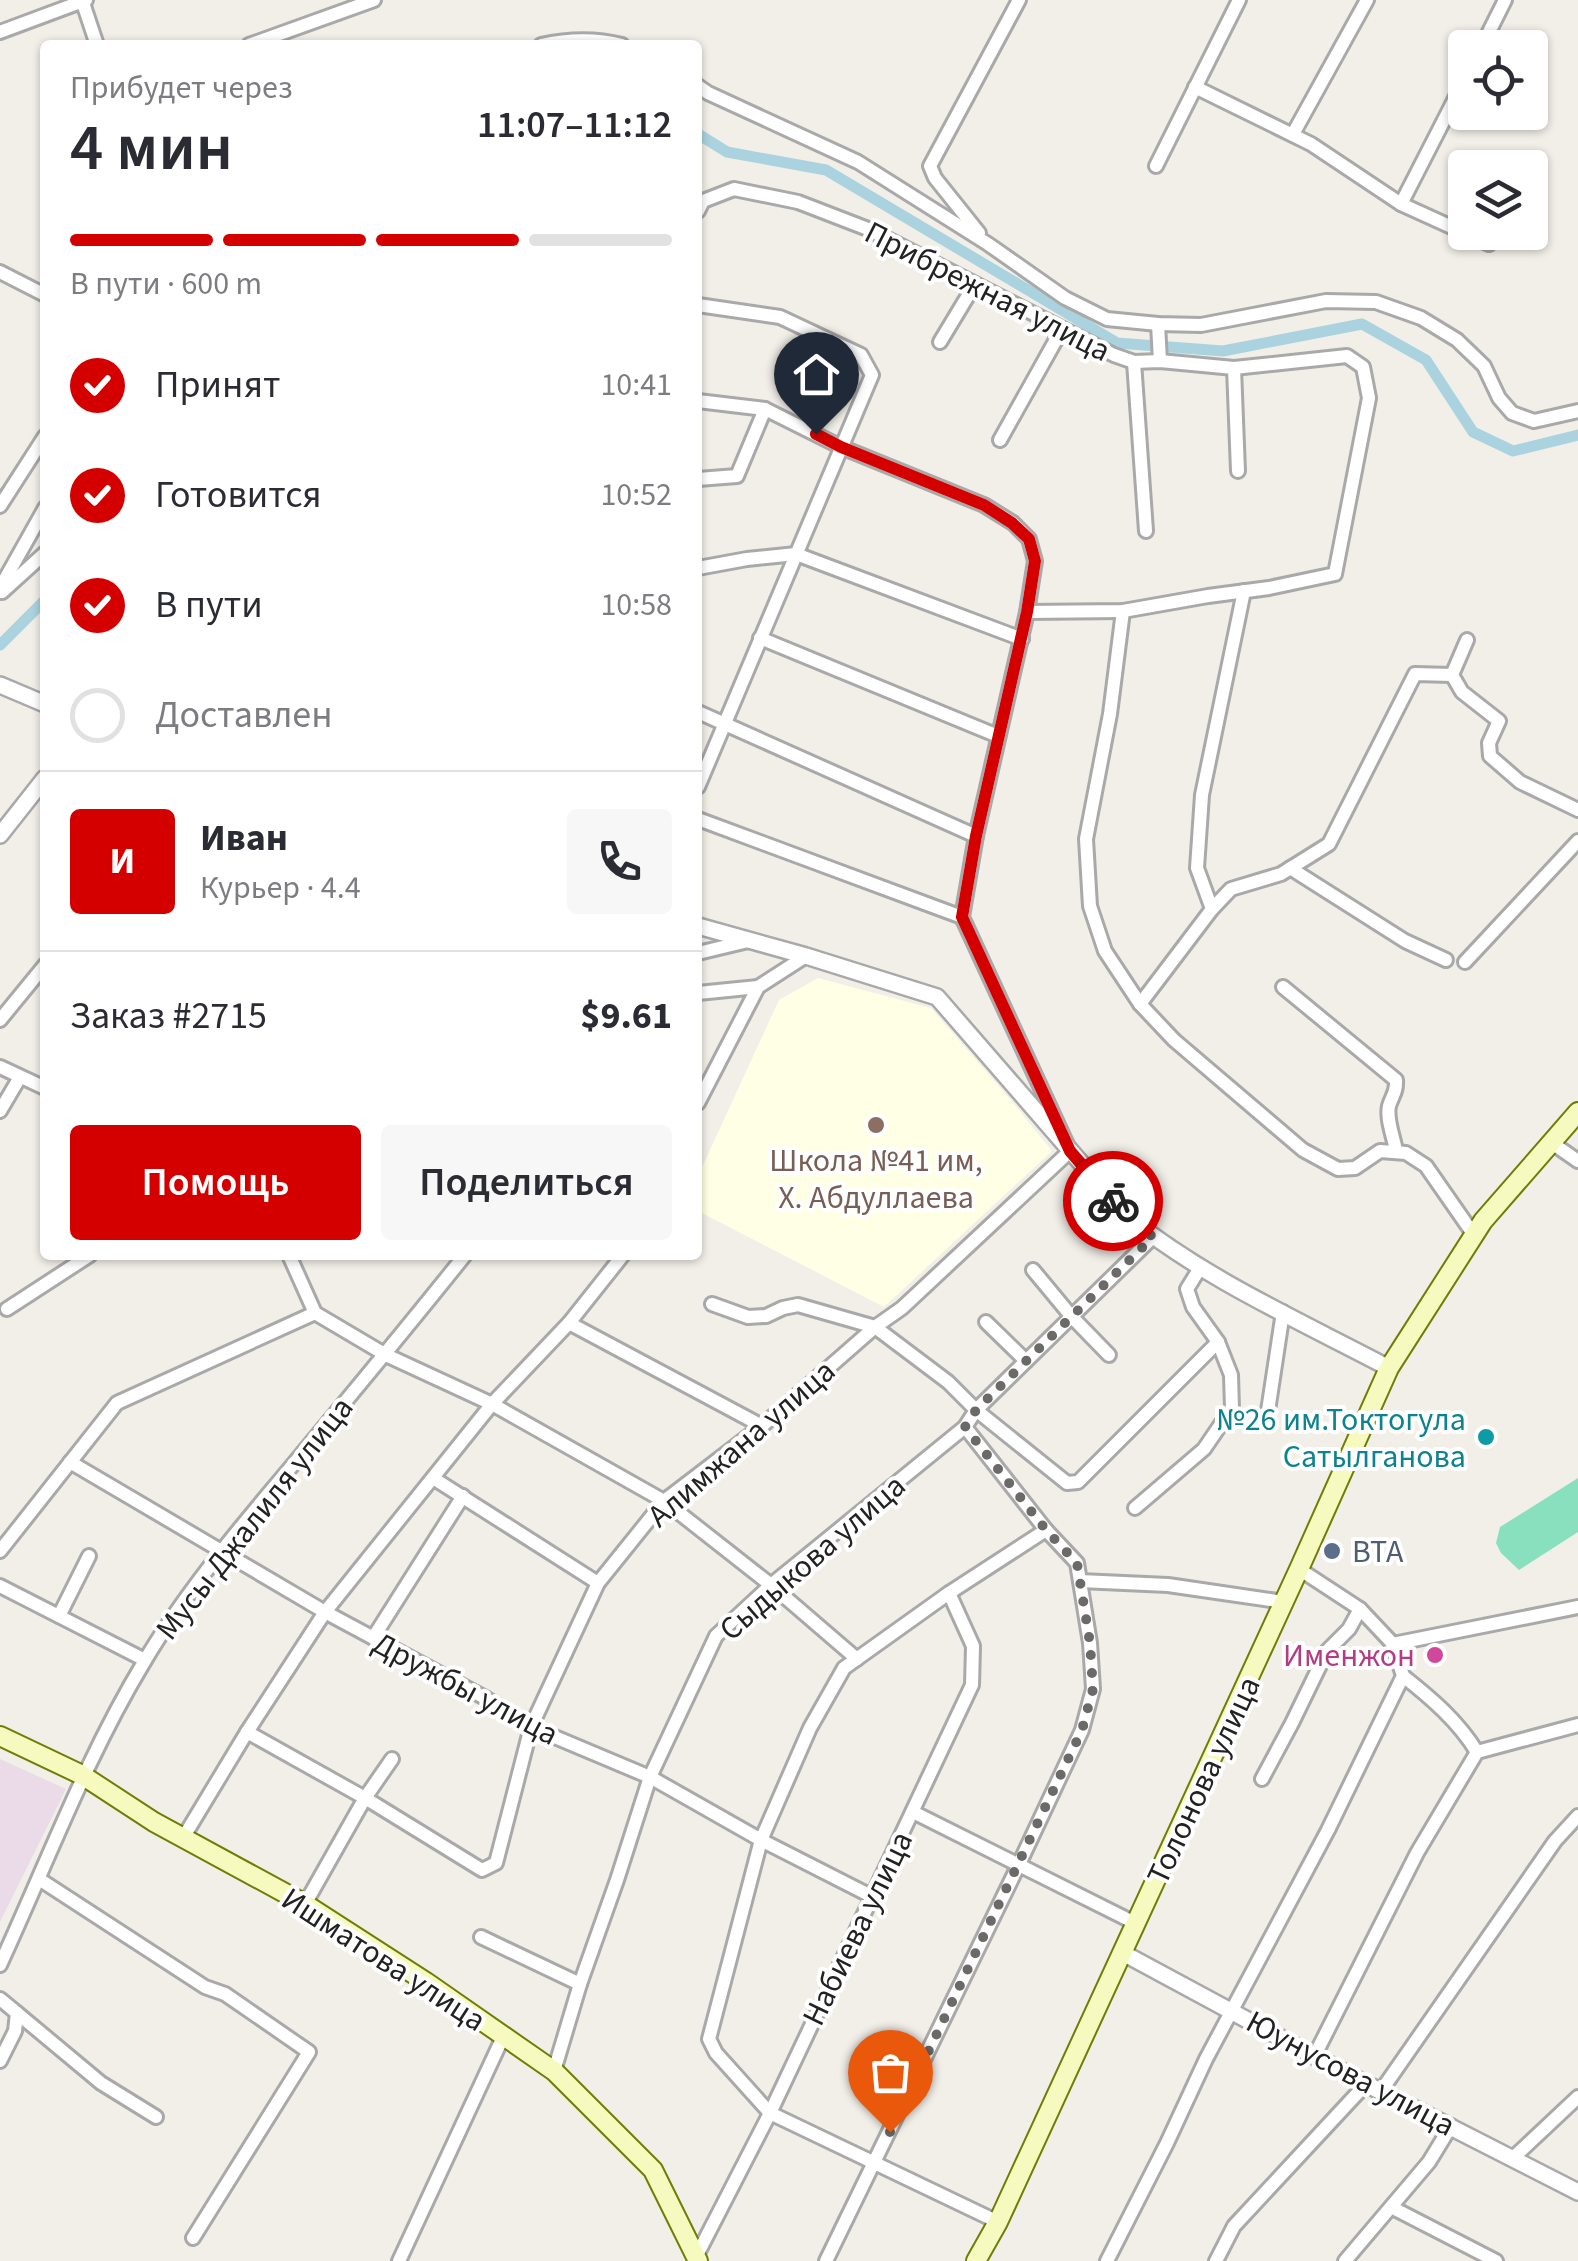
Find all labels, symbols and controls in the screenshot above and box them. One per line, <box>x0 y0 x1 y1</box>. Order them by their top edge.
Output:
map controls <box>1448 30 1548 250</box>
button: locate <box>1448 30 1548 130</box>
text: Прибудет через <box>70 65 293 111</box>
text: 11:07–11:12 <box>477 98 672 152</box>
text: 4 мин <box>70 102 233 195</box>
button: layers <box>1448 150 1548 250</box>
street label: Прибрежная улица <box>857 210 1118 374</box>
text: В пути · 600 m <box>70 261 262 307</box>
pin <box>774 332 859 435</box>
icon: home <box>789 347 844 402</box>
icon: check <box>70 358 125 413</box>
text: Принят <box>155 358 280 412</box>
text: 10:41 <box>600 362 672 408</box>
icon: check <box>70 468 125 523</box>
text: Готовится <box>155 468 322 522</box>
text: 10:52 <box>600 472 672 518</box>
icon: check <box>70 578 125 633</box>
text: В пути <box>155 578 263 632</box>
text: 10:58 <box>600 582 672 628</box>
text: Доставлен <box>155 688 333 742</box>
button: phone <box>567 809 672 914</box>
text: Иван <box>200 811 288 865</box>
text: И <box>110 834 135 888</box>
text: Курьер · 4.4 <box>200 865 361 911</box>
text: Заказ #2715 <box>70 989 267 1043</box>
text: $9.61 <box>580 989 672 1043</box>
marker: Школа №41 им, Х. Абдуллаева <box>865 1114 887 1136</box>
button: Помощь <box>70 1125 361 1240</box>
button: Поделиться <box>381 1125 672 1240</box>
place label: Школа №41 им, Х. Абдуллаева <box>769 1138 983 1221</box>
courier <box>1063 1151 1163 1251</box>
icon: bike <box>1086 1174 1141 1229</box>
street label: Алимжана улица <box>638 1349 846 1538</box>
street label: Мусы Джалиля улица <box>145 1387 365 1650</box>
place label: №26 им.Токтогула Сатылганова <box>1216 1397 1466 1480</box>
marker: №26 им.Токтогула Сатылганова <box>1475 1426 1497 1448</box>
street label: Сыдыкова улица <box>709 1464 916 1652</box>
place label: BTA <box>1352 1529 1404 1575</box>
marker: BTA <box>1321 1540 1343 1562</box>
street label: Дружбы улица <box>364 1621 567 1757</box>
place label: Именжон <box>1283 1633 1415 1679</box>
marker: Именжон <box>1424 1644 1446 1666</box>
street label: Толонова улица <box>1136 1669 1272 1892</box>
street label: Набиева улица <box>791 1824 925 2033</box>
street label: Ишматова улица <box>272 1876 495 2043</box>
street label: Юунусова улица <box>1238 1999 1463 2148</box>
pin <box>848 2030 933 2133</box>
icon: bag <box>863 2045 918 2100</box>

